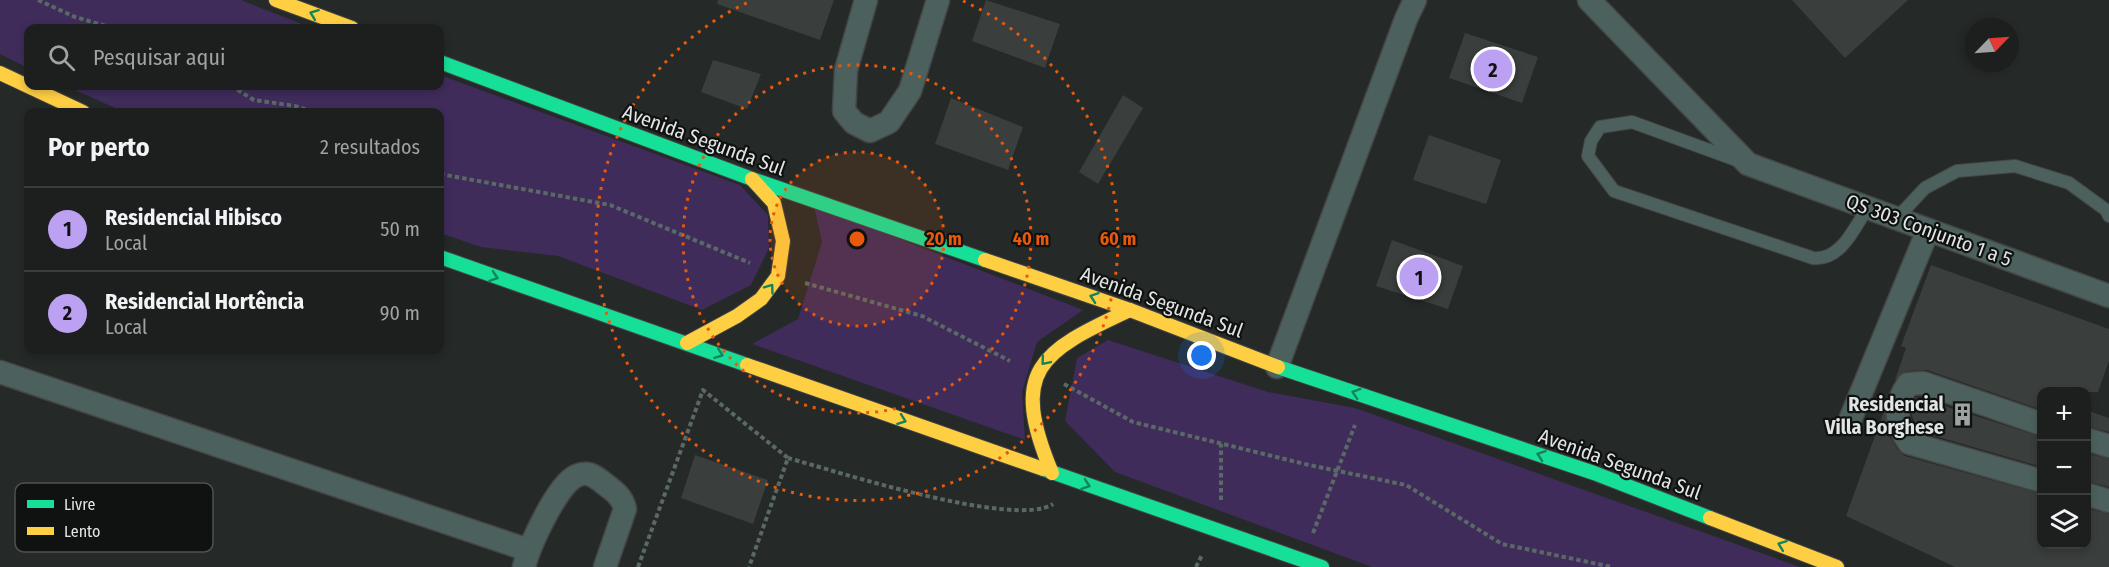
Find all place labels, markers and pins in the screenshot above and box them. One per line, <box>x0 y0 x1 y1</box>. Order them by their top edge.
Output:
pin: 2 <box>1474 46 1512 92</box>
centre of rings <box>847 229 867 249</box>
pin: 1 <box>1400 254 1438 300</box>
place label: Residencial Villa Borghese <box>1824 392 1945 439</box>
building icon: Residencial Villa Borghese <box>1949 402 1975 428</box>

